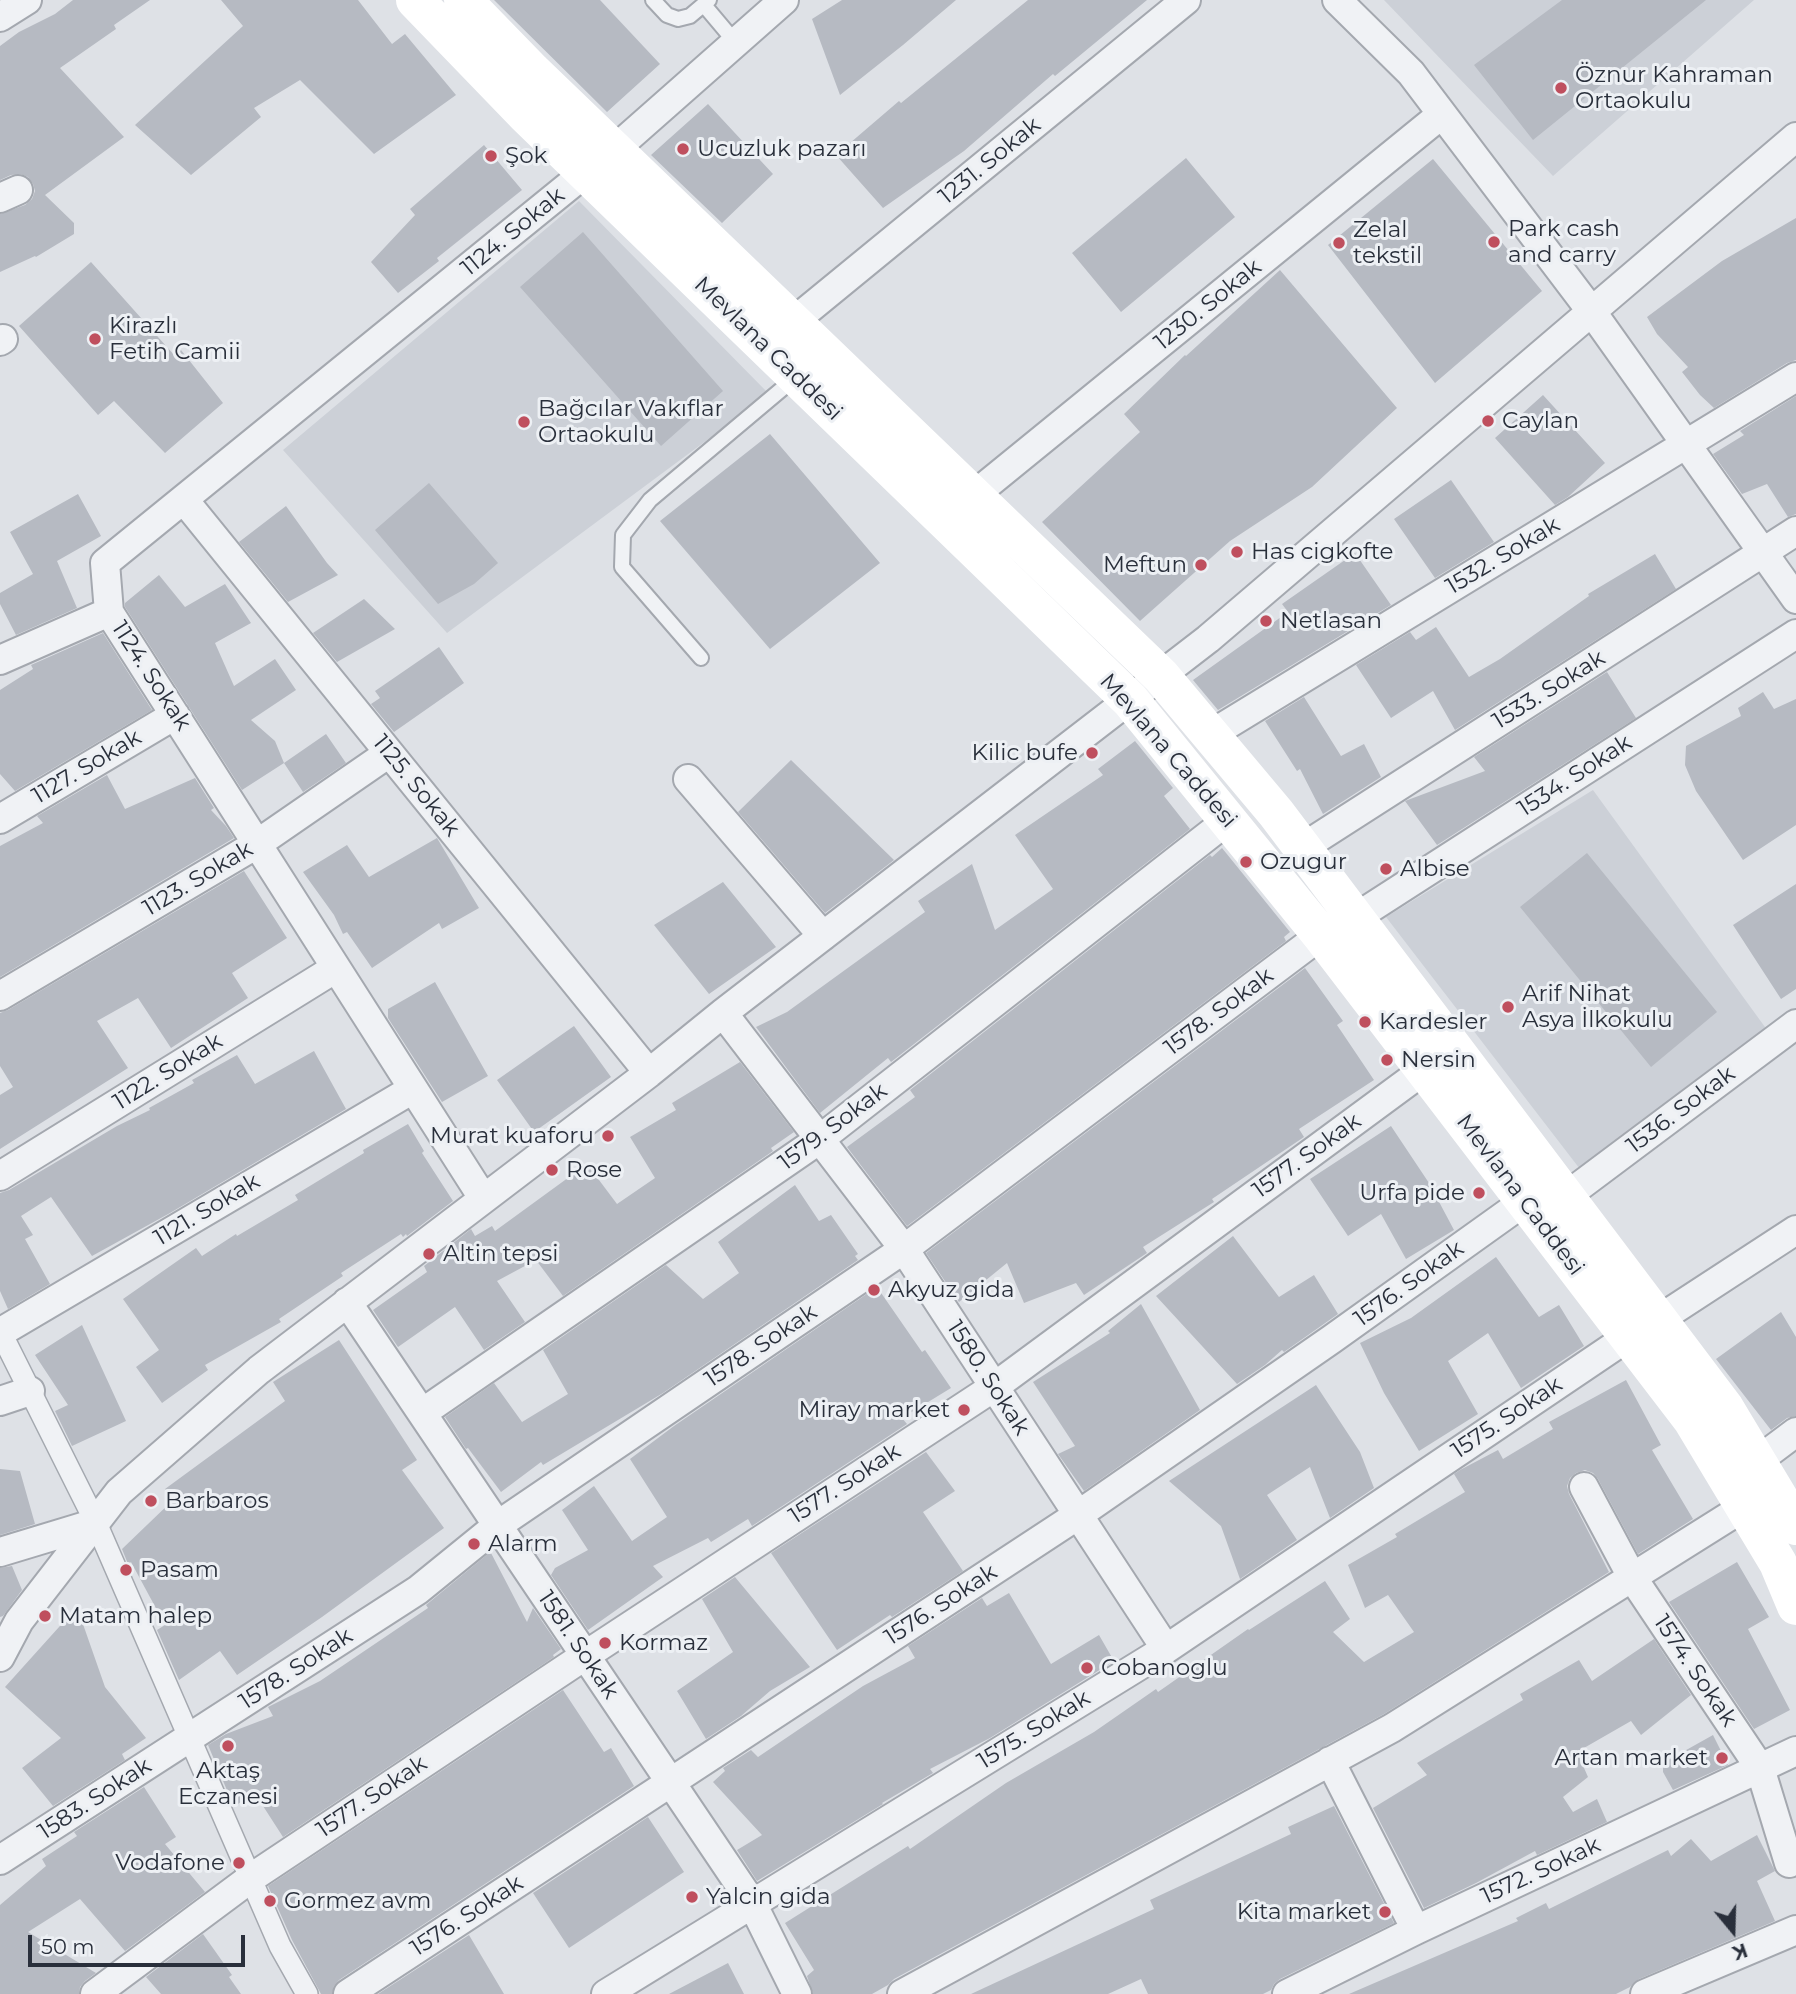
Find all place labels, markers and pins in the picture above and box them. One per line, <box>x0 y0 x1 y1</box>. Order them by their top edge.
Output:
place label: Öznur Kahraman Ortaokulu <box>1575 61 1773 115</box>
marker: Öznur Kahraman Ortaokulu <box>1553 80 1569 96</box>
place label: Ucuzluk pazarı <box>697 135 866 163</box>
marker: Ucuzluk pazarı <box>675 141 691 157</box>
place label: Şok <box>505 142 547 170</box>
marker: Şok <box>483 148 499 164</box>
place label: Park cash and carry <box>1508 215 1620 269</box>
place label: Zelal tekstil <box>1353 216 1422 270</box>
marker: Park cash and carry <box>1486 234 1502 250</box>
marker: Zelal tekstil <box>1331 235 1347 251</box>
place label: Kirazlı Fetih Camii <box>109 312 241 366</box>
marker: Kirazlı Fetih Camii <box>87 331 103 347</box>
place label: Bağcılar Vakıflar Ortaokulu <box>538 395 724 449</box>
place label: Caylan <box>1502 407 1579 435</box>
marker: Caylan <box>1480 413 1496 429</box>
marker: Bağcılar Vakıflar Ortaokulu <box>516 414 532 430</box>
place label: Has cigkofte <box>1251 538 1394 566</box>
marker: Has cigkofte <box>1229 544 1245 560</box>
place label: Meftun <box>1103 551 1187 579</box>
marker: Meftun <box>1193 557 1209 573</box>
place label: Netlasan <box>1280 607 1382 635</box>
marker: Netlasan <box>1258 613 1274 629</box>
place label: Kilic bufe <box>972 739 1078 767</box>
marker: Kilic bufe <box>1084 745 1100 761</box>
place label: Ozugur <box>1260 848 1347 876</box>
marker: Ozugur <box>1238 854 1254 870</box>
place label: Albise <box>1400 855 1470 883</box>
marker: Albise <box>1378 861 1394 877</box>
place label: Arif Nihat Asya İlkokulu <box>1522 980 1673 1034</box>
marker: Arif Nihat Asya İlkokulu <box>1500 999 1516 1015</box>
place label: Kardesler <box>1379 1008 1488 1036</box>
marker: Kardesler <box>1357 1014 1373 1030</box>
place label: Nersin <box>1401 1046 1476 1074</box>
marker: Nersin <box>1379 1052 1395 1068</box>
place label: Murat kuaforu <box>430 1122 594 1150</box>
marker: Murat kuaforu <box>600 1128 616 1144</box>
place label: Rose <box>566 1156 622 1184</box>
marker: Rose <box>544 1162 560 1178</box>
place label: Urfa pide <box>1359 1179 1465 1207</box>
marker: Urfa pide <box>1471 1185 1487 1201</box>
place label: Altin tepsi <box>443 1240 558 1268</box>
marker: Altin tepsi <box>421 1246 437 1262</box>
place label: Akyuz gida <box>888 1276 1014 1304</box>
marker: Akyuz gida <box>866 1282 882 1298</box>
place label: Miray market <box>798 1396 950 1424</box>
marker: Miray market <box>956 1402 972 1418</box>
place label: Barbaros <box>165 1487 269 1515</box>
marker: Barbaros <box>143 1493 159 1509</box>
place label: Alarm <box>488 1530 558 1558</box>
marker: Alarm <box>466 1536 482 1552</box>
place label: Pasam <box>140 1556 219 1584</box>
marker: Pasam <box>118 1562 134 1578</box>
place label: Matam halep <box>59 1602 212 1630</box>
marker: Matam halep <box>37 1608 53 1624</box>
place label: Kormaz <box>619 1629 708 1657</box>
marker: Kormaz <box>597 1635 613 1651</box>
place label: Cobanoglu <box>1101 1654 1228 1682</box>
marker: Cobanoglu <box>1079 1660 1095 1676</box>
marker: Aktaş Eczanesi <box>220 1738 236 1754</box>
place label: Artan market <box>1554 1744 1708 1772</box>
marker: Artan market <box>1714 1750 1730 1766</box>
place label: Aktaş Eczanesi <box>178 1757 278 1811</box>
place label: Vodafone <box>115 1849 225 1877</box>
marker: Vodafone <box>231 1855 247 1871</box>
place label: Yalcin gida <box>706 1883 831 1911</box>
place label: Gormez avm <box>284 1887 431 1915</box>
marker: Yalcin gida <box>684 1889 700 1905</box>
marker: Gormez avm <box>262 1893 278 1909</box>
place label: Kita market <box>1237 1898 1371 1926</box>
marker: Kita market <box>1377 1904 1393 1920</box>

